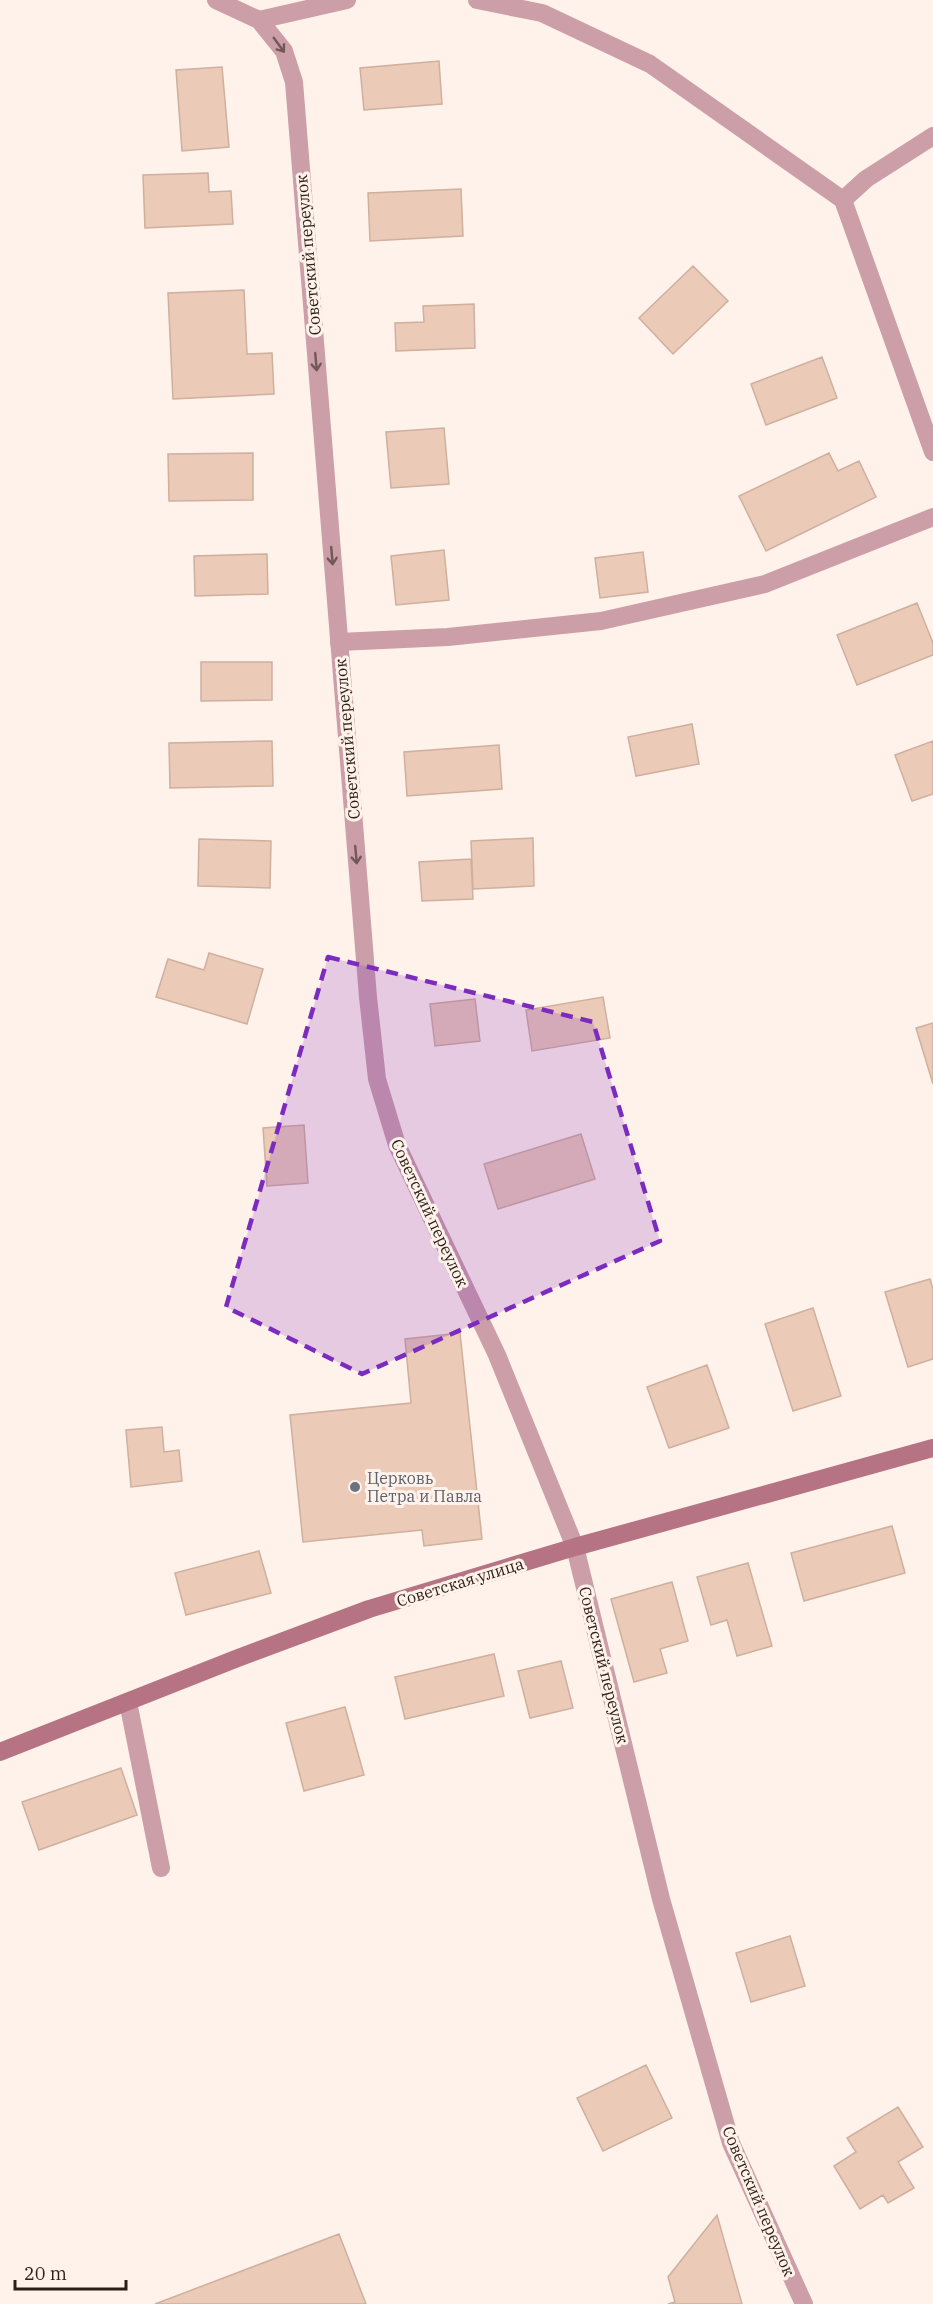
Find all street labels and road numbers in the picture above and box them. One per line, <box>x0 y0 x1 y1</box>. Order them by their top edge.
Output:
street label: Советский переулок <box>291 173 325 336</box>
street label: Советский переулок <box>330 657 364 820</box>
street label: Советский переулок <box>387 1136 473 1291</box>
street label: Советская улица <box>394 1553 526 1611</box>
street label: Советский переулок <box>575 1584 633 1746</box>
street label: Советский переулок <box>718 2123 800 2280</box>

